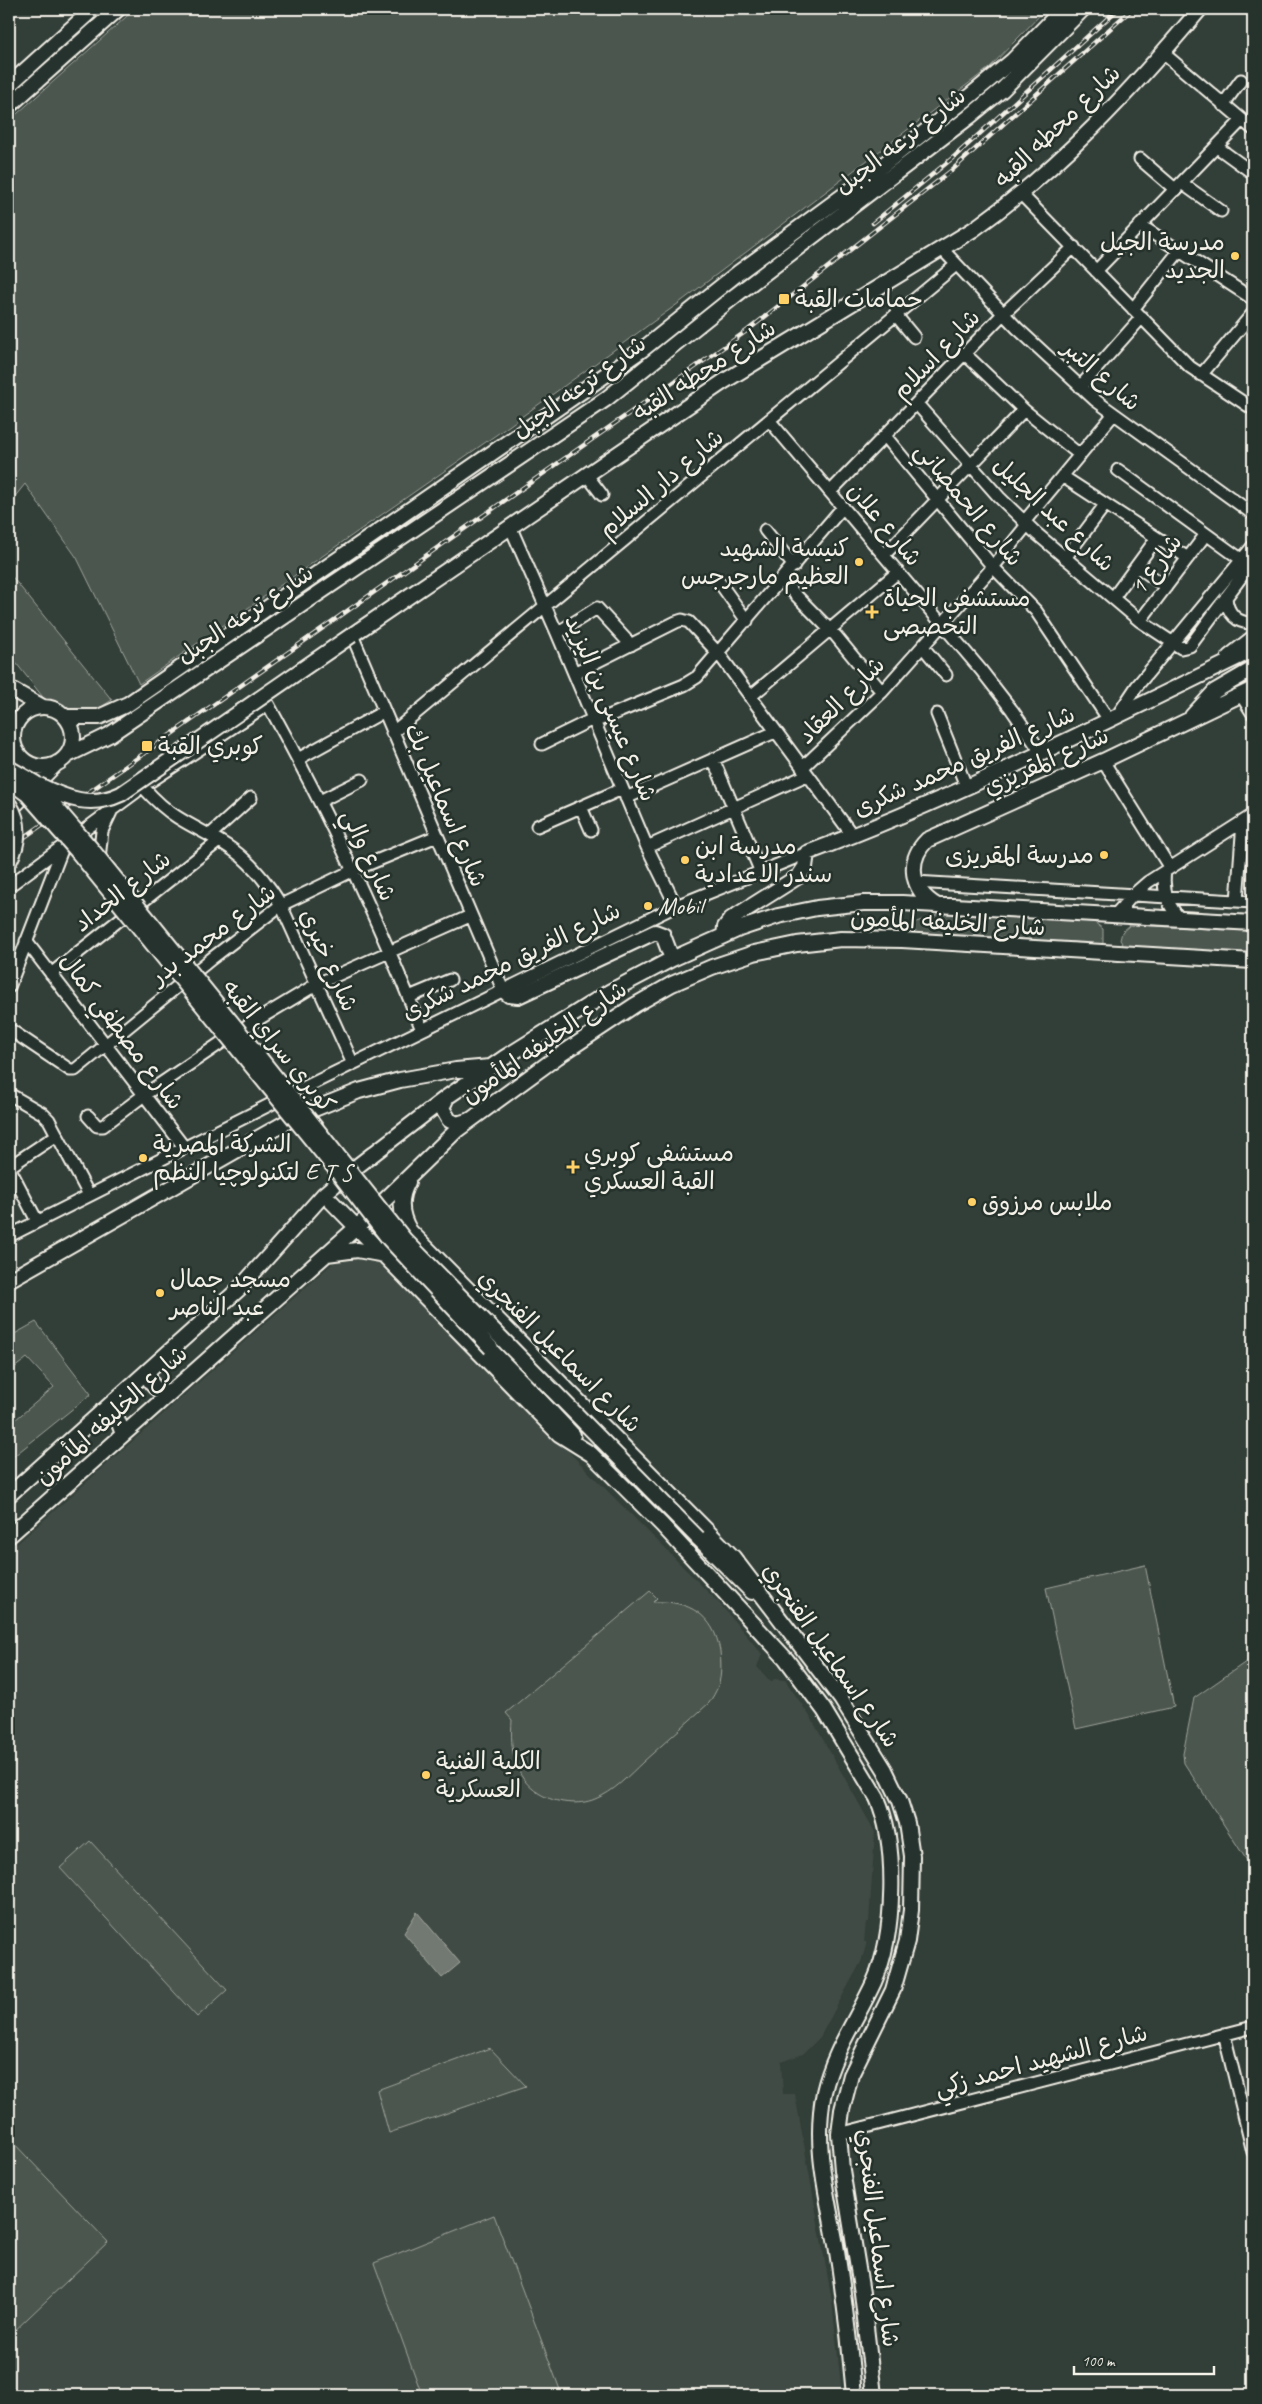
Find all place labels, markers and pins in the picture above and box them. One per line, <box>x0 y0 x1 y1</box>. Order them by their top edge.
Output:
place label: مدرسة الجيل الجديد <box>1100 227 1225 285</box>
marker: مدرسة الجيل الجديد <box>1229 250 1241 262</box>
place label: حمامات القبة <box>795 284 922 314</box>
marker: حمامات القبة <box>777 292 791 306</box>
place label: كنيسة الشهيد العظيم مارجرجس <box>681 533 849 594</box>
marker: كنيسة الشهيد العظيم مارجرجس <box>853 556 865 568</box>
place label: مستشفى الحياة التخصصى <box>883 583 1031 641</box>
marker: مستشفى الحياة التخصصى <box>865 605 879 619</box>
place label: كوبري القبة <box>158 731 263 763</box>
marker: كوبري القبة <box>140 739 154 753</box>
place label: مدرسة ابن سندر الاعدادية <box>695 831 832 889</box>
place label: مدرسة المقريزى <box>945 840 1094 870</box>
marker: مدرسة المقريزى <box>1098 849 1110 861</box>
marker: مدرسة ابن سندر الاعدادية <box>679 854 691 866</box>
place label: Mobil <box>658 891 707 921</box>
marker: Mobil <box>642 900 654 912</box>
place label: الشركة المصرية لتكنولوچيا النظم E T S <box>153 1129 356 1190</box>
place label: مستشفى كوبري القبة العسكري <box>584 1138 734 1198</box>
marker: الشركة المصرية لتكنولوچيا النظم E T S <box>137 1152 149 1164</box>
marker: مستشفى كوبري القبة العسكري <box>566 1160 580 1174</box>
place label: ملابس مرزوق <box>982 1187 1113 1217</box>
marker: ملابس مرزوق <box>966 1196 978 1208</box>
place label: مسجد جمال عبد الناصر <box>168 1264 291 1322</box>
marker: مسجد جمال عبد الناصر <box>154 1287 166 1299</box>
place label: الكلية الفنية العسكرية <box>436 1746 541 1804</box>
marker: الكلية الفنية العسكرية <box>420 1769 432 1781</box>

